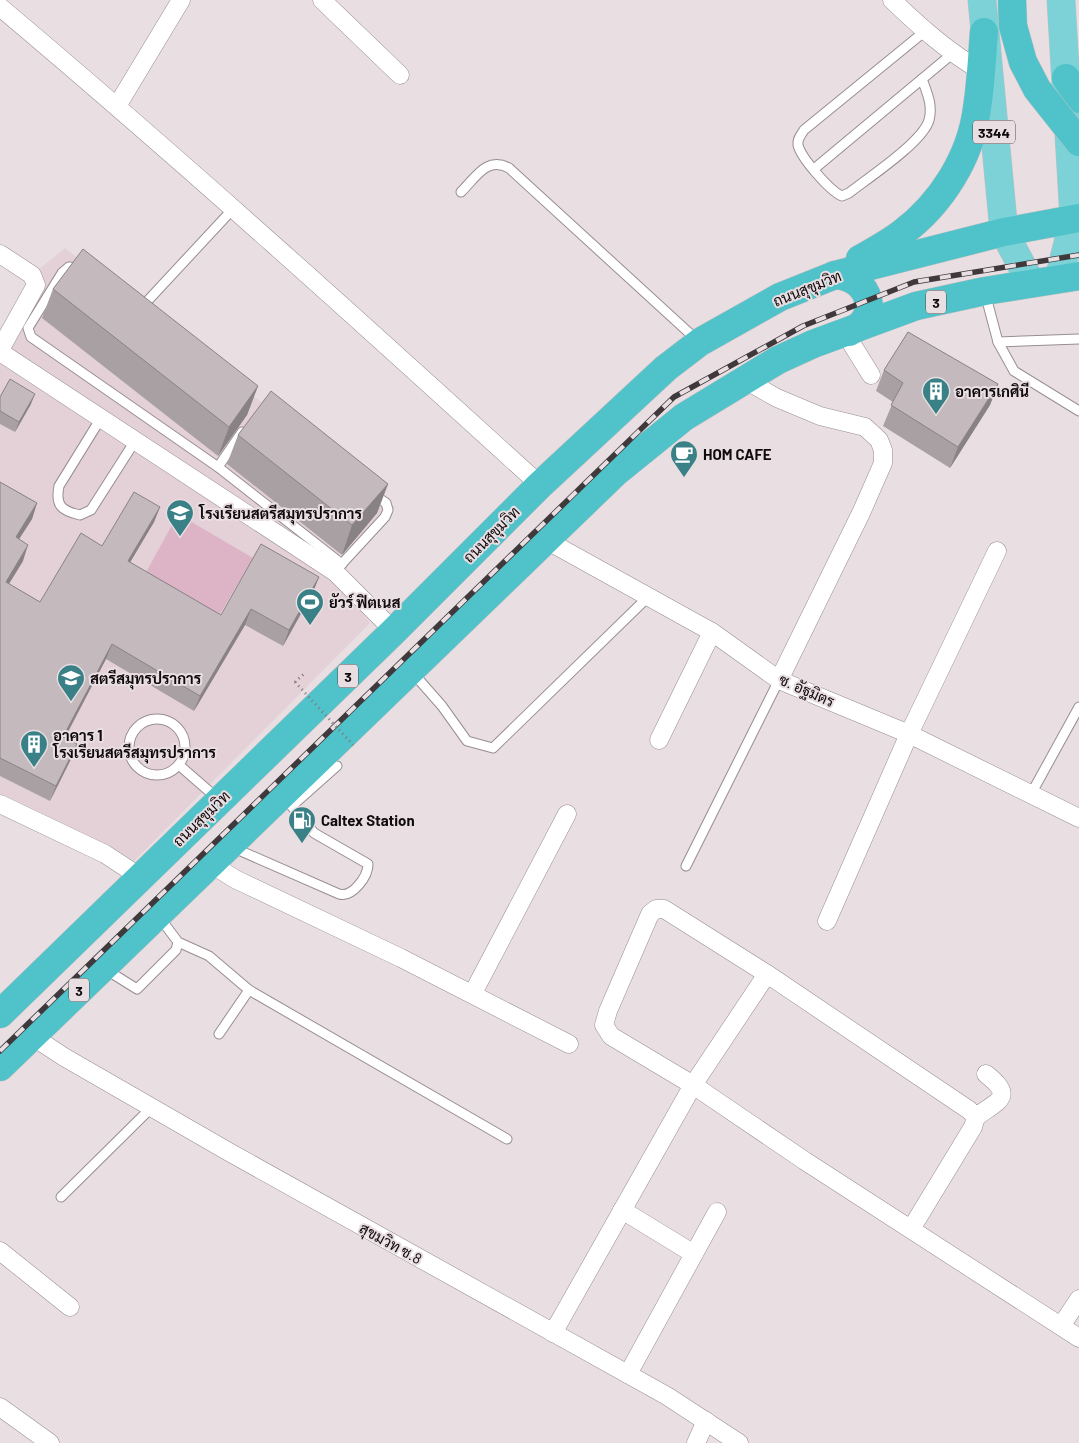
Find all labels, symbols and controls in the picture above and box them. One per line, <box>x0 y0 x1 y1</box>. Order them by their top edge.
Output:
road number: 3344 <box>973 120 1015 144</box>
street label: ถนนสุขุมวิท <box>770 266 845 313</box>
road number: 3 <box>926 290 946 314</box>
building icon: อาคารเกศินี <box>921 376 951 415</box>
place label: อาคารเกศินี <box>955 382 1029 400</box>
cafe icon: HOM CAFE <box>669 439 699 478</box>
place label: HOM CAFE <box>703 445 772 463</box>
school or university icon: โรงเรียนสตรีสมุทรปราการ <box>165 498 195 537</box>
street label: ถนนสุขุมวิท <box>459 502 525 568</box>
place label: โรงเรียนสตรีสมุทรปราการ <box>198 503 362 525</box>
sports icon: ยัวร์ ฟิตเนส <box>295 587 325 626</box>
place label: ยัวร์ ฟิตเนส <box>329 593 400 611</box>
school or university icon: สตรีสมุทรปราการ <box>56 663 86 702</box>
road number: 3 <box>338 664 358 688</box>
place label: สตรีสมุทรปราการ <box>90 669 202 690</box>
street label: ซ. อัฐมิตร <box>776 670 838 712</box>
place label: อาคาร 1 โรงเรียนสตรีสมุทรปราการ <box>52 726 216 764</box>
building icon: อาคาร 1 โรงเรียนสตรีสมุทรปราการ <box>19 729 49 768</box>
street label: ถนนสุขุมวิท <box>169 786 235 852</box>
fuel station icon: Caltex Station <box>287 805 317 844</box>
place label: Caltex Station <box>321 811 415 829</box>
road number: 3 <box>69 978 89 1002</box>
street label: สุขมวิท ซ.8 <box>355 1219 425 1270</box>

